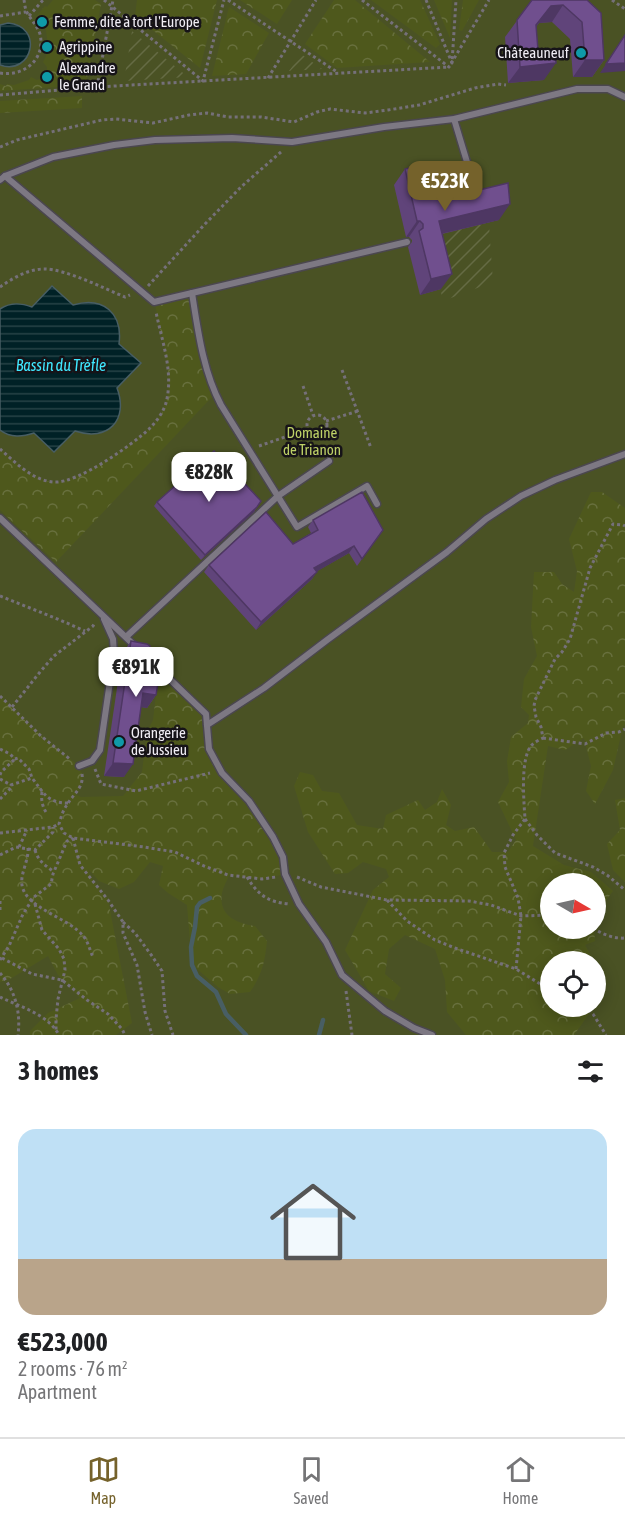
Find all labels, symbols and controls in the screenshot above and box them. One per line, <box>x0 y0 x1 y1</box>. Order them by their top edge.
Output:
place label: Femme, dite à tort l'Europe <box>54 13 200 30</box>
marker: Femme, dite à tort l'Europe <box>35 15 49 29</box>
place label: Agrippine <box>59 38 113 55</box>
marker: Agrippine <box>40 40 54 54</box>
place label: Châteauneuf <box>497 44 569 61</box>
marker: Châteauneuf <box>574 46 588 60</box>
place label: Alexandre le Grand <box>59 59 116 93</box>
marker: Alexandre le Grand <box>40 70 54 84</box>
pin: €523K <box>403 161 487 212</box>
text: €523K <box>422 169 469 192</box>
water label: Bassin du Trèfle <box>16 356 106 374</box>
park label: Domaine de Trianon <box>283 424 341 458</box>
pin: €828K <box>167 452 251 503</box>
text: €828K <box>186 460 233 483</box>
pin: €891K <box>94 647 178 698</box>
text: €891K <box>113 655 160 678</box>
place label: Orangerie de Jussieu <box>131 724 187 758</box>
marker: Orangerie de Jussieu <box>112 735 126 749</box>
north arrow <box>540 873 606 939</box>
map controls <box>540 873 606 1017</box>
button: locate <box>540 951 606 1017</box>
icon: filters <box>574 1055 607 1088</box>
text: 3 homes <box>18 1056 98 1086</box>
icon: home <box>259 1168 367 1276</box>
text: €523,000 <box>18 1327 108 1357</box>
text: 2 rooms · 76 m² <box>18 1357 128 1380</box>
text: Apartment <box>18 1380 97 1403</box>
tab: Map <box>87 1453 120 1507</box>
tab: Saved <box>294 1453 329 1507</box>
tab: Home <box>503 1453 538 1507</box>

